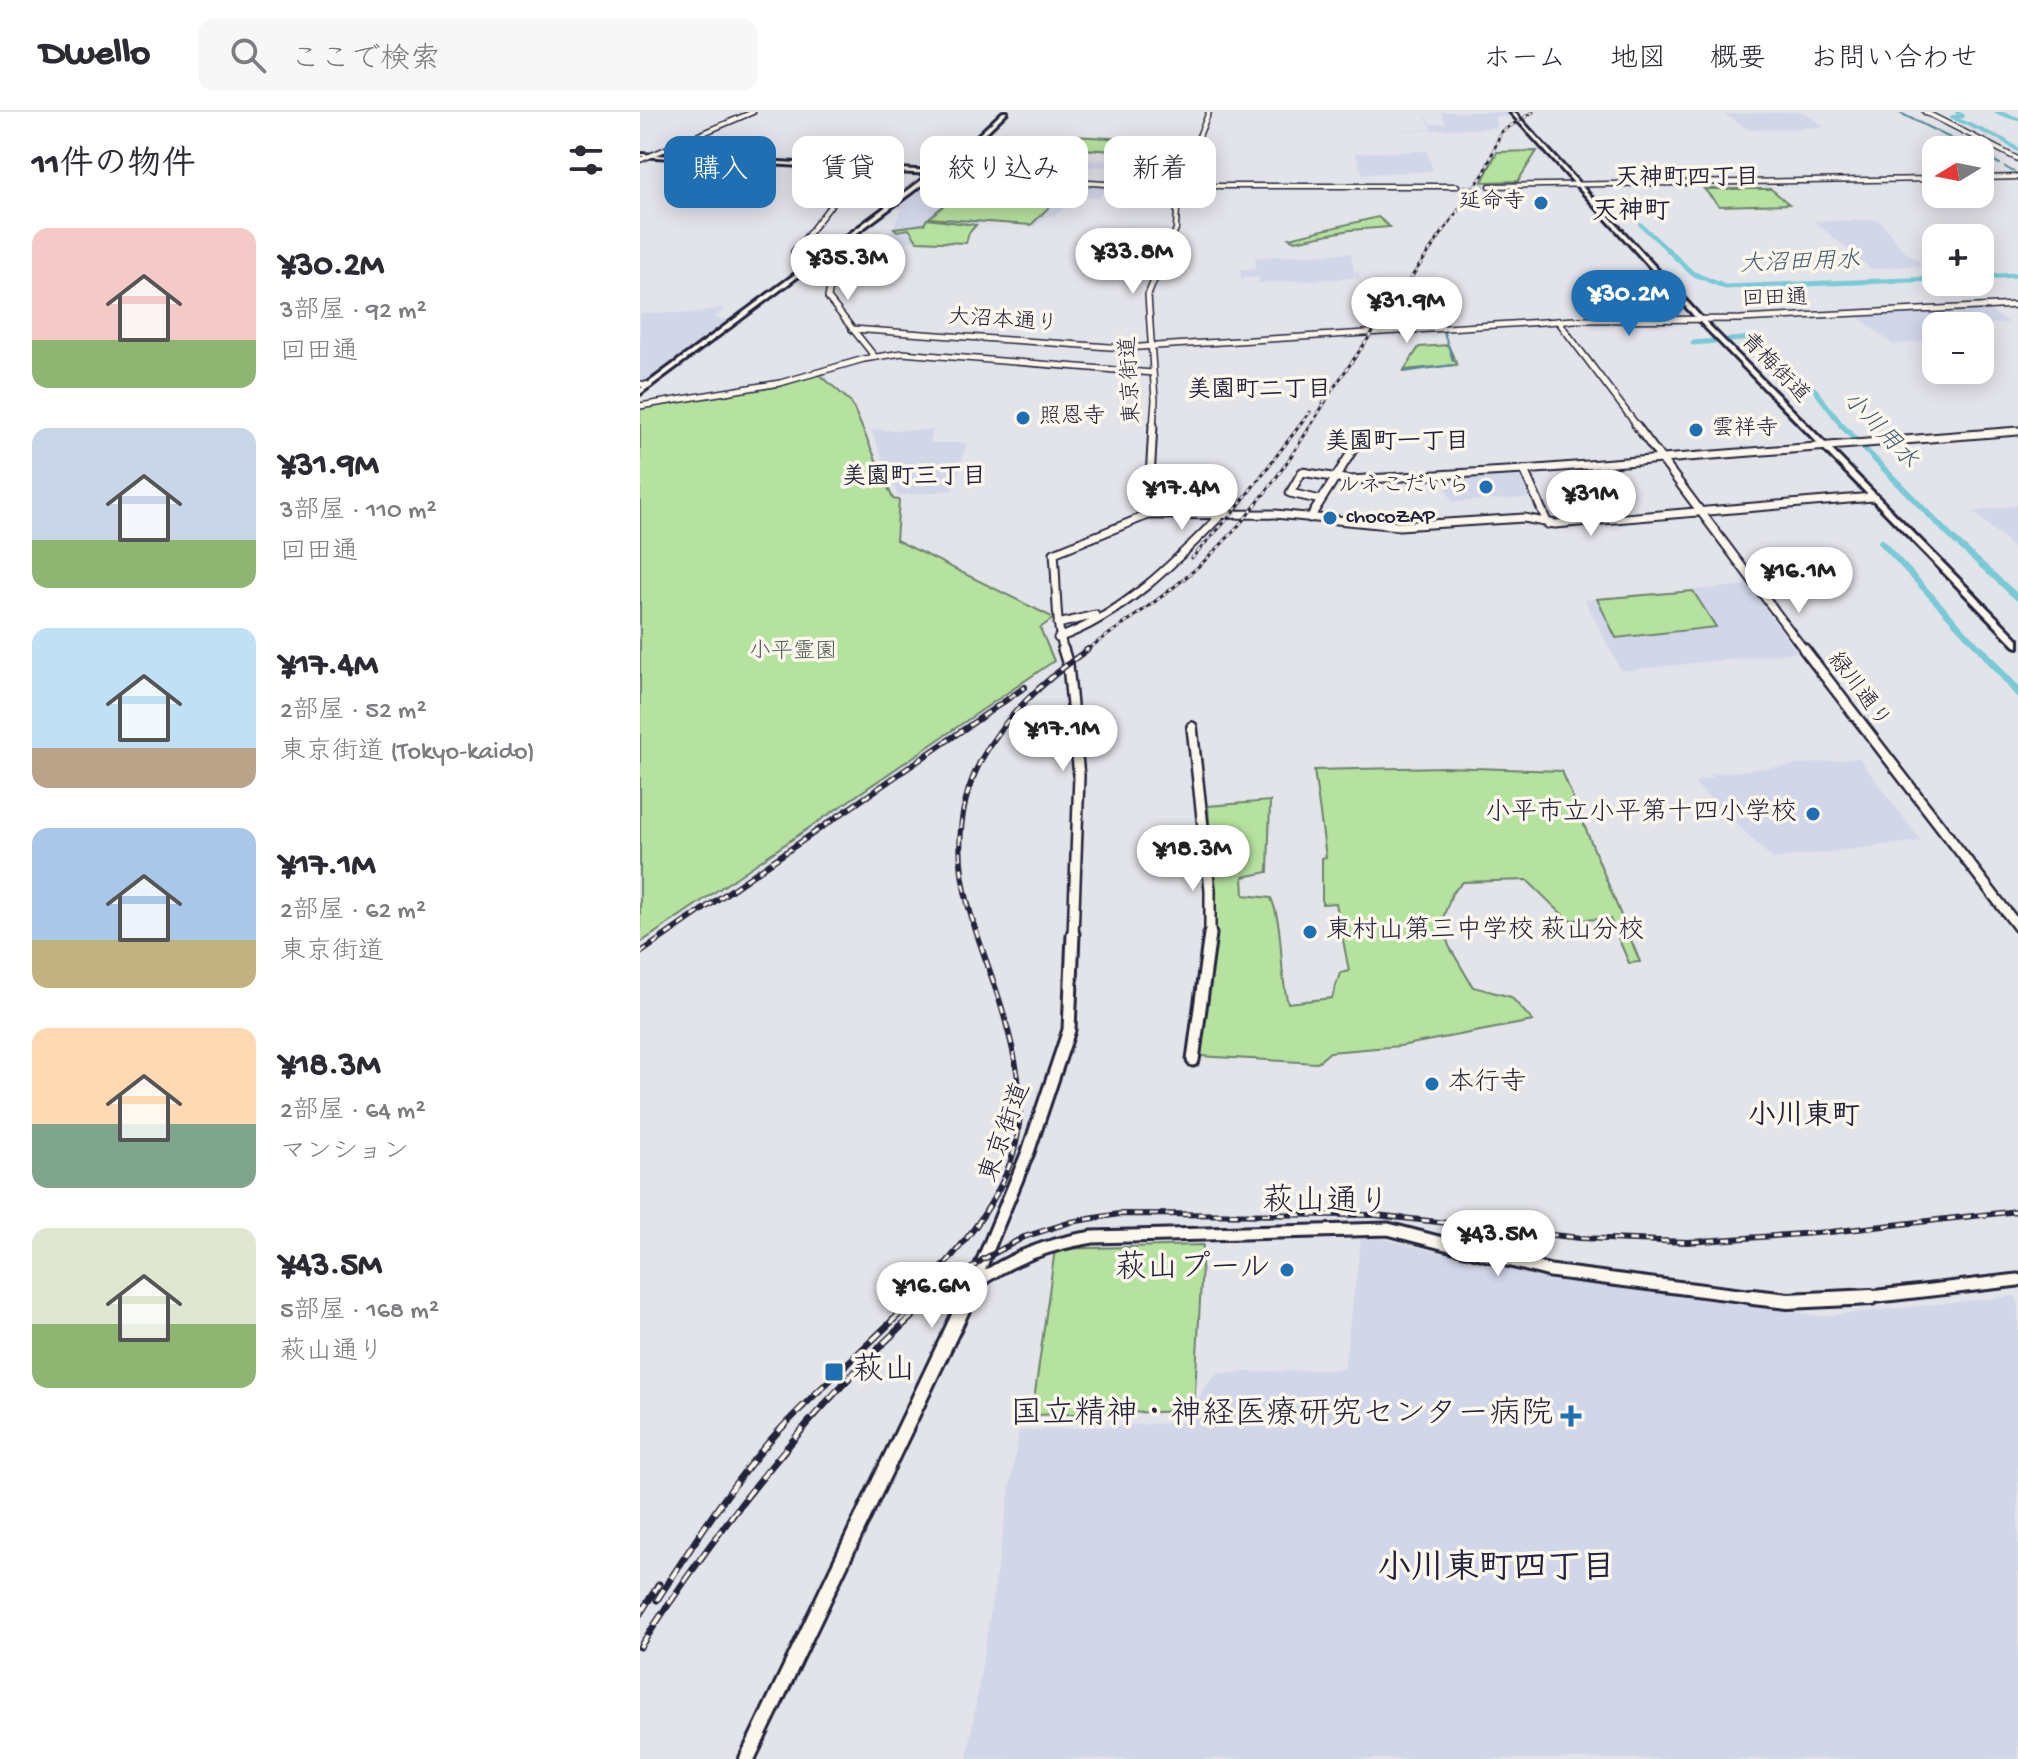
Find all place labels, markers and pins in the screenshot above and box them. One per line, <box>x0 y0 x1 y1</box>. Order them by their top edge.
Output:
place label: 延命寺 <box>1459 189 1525 216</box>
marker: 延命寺 <box>1532 194 1550 212</box>
pin: ¥33.8M <box>1068 228 1198 296</box>
pin: ¥35.3M <box>783 234 913 302</box>
pin: ¥30.2M <box>1564 270 1694 338</box>
pin: ¥31.9M <box>1342 277 1472 345</box>
place label: 照恩寺 <box>1039 404 1105 431</box>
marker: 照恩寺 <box>1014 409 1032 427</box>
place label: 雲祥寺 <box>1712 416 1778 443</box>
marker: 雲祥寺 <box>1687 421 1705 439</box>
pin: ¥17.4M <box>1117 464 1247 532</box>
pin: ¥31M <box>1544 470 1638 538</box>
place label: ルネこだいら <box>1338 474 1470 500</box>
marker: ルネこだいら <box>1477 478 1495 496</box>
place label: chocoZAP <box>1346 505 1436 531</box>
marker: chocoZAP <box>1321 509 1339 527</box>
pin: ¥16.1M <box>1734 547 1864 615</box>
pin: ¥17.1M <box>998 705 1128 773</box>
place label: 小平市立小平第十四小学校 <box>1485 797 1797 830</box>
marker: 小平市立小平第十四小学校 <box>1804 805 1822 823</box>
pin: ¥18.3M <box>1128 825 1258 893</box>
place label: 東村山第三中学校 萩山分校 <box>1326 915 1644 948</box>
marker: 東村山第三中学校 萩山分校 <box>1301 923 1319 941</box>
place label: 本行寺 <box>1448 1067 1526 1100</box>
marker: 本行寺 <box>1423 1075 1441 1093</box>
pin: ¥43.5M <box>1433 1210 1563 1278</box>
place label: 萩山プール <box>1115 1250 1271 1289</box>
marker: 萩山プール <box>1278 1261 1296 1279</box>
pin: ¥16.6M <box>867 1262 997 1330</box>
place label: 萩山 <box>852 1352 916 1391</box>
marker: 萩山 <box>823 1361 845 1383</box>
place label: 国立精神・神経医療研究センター病院 <box>1010 1395 1553 1435</box>
marker: 国立精神・神経医療研究センター病院 <box>1560 1405 1582 1427</box>

